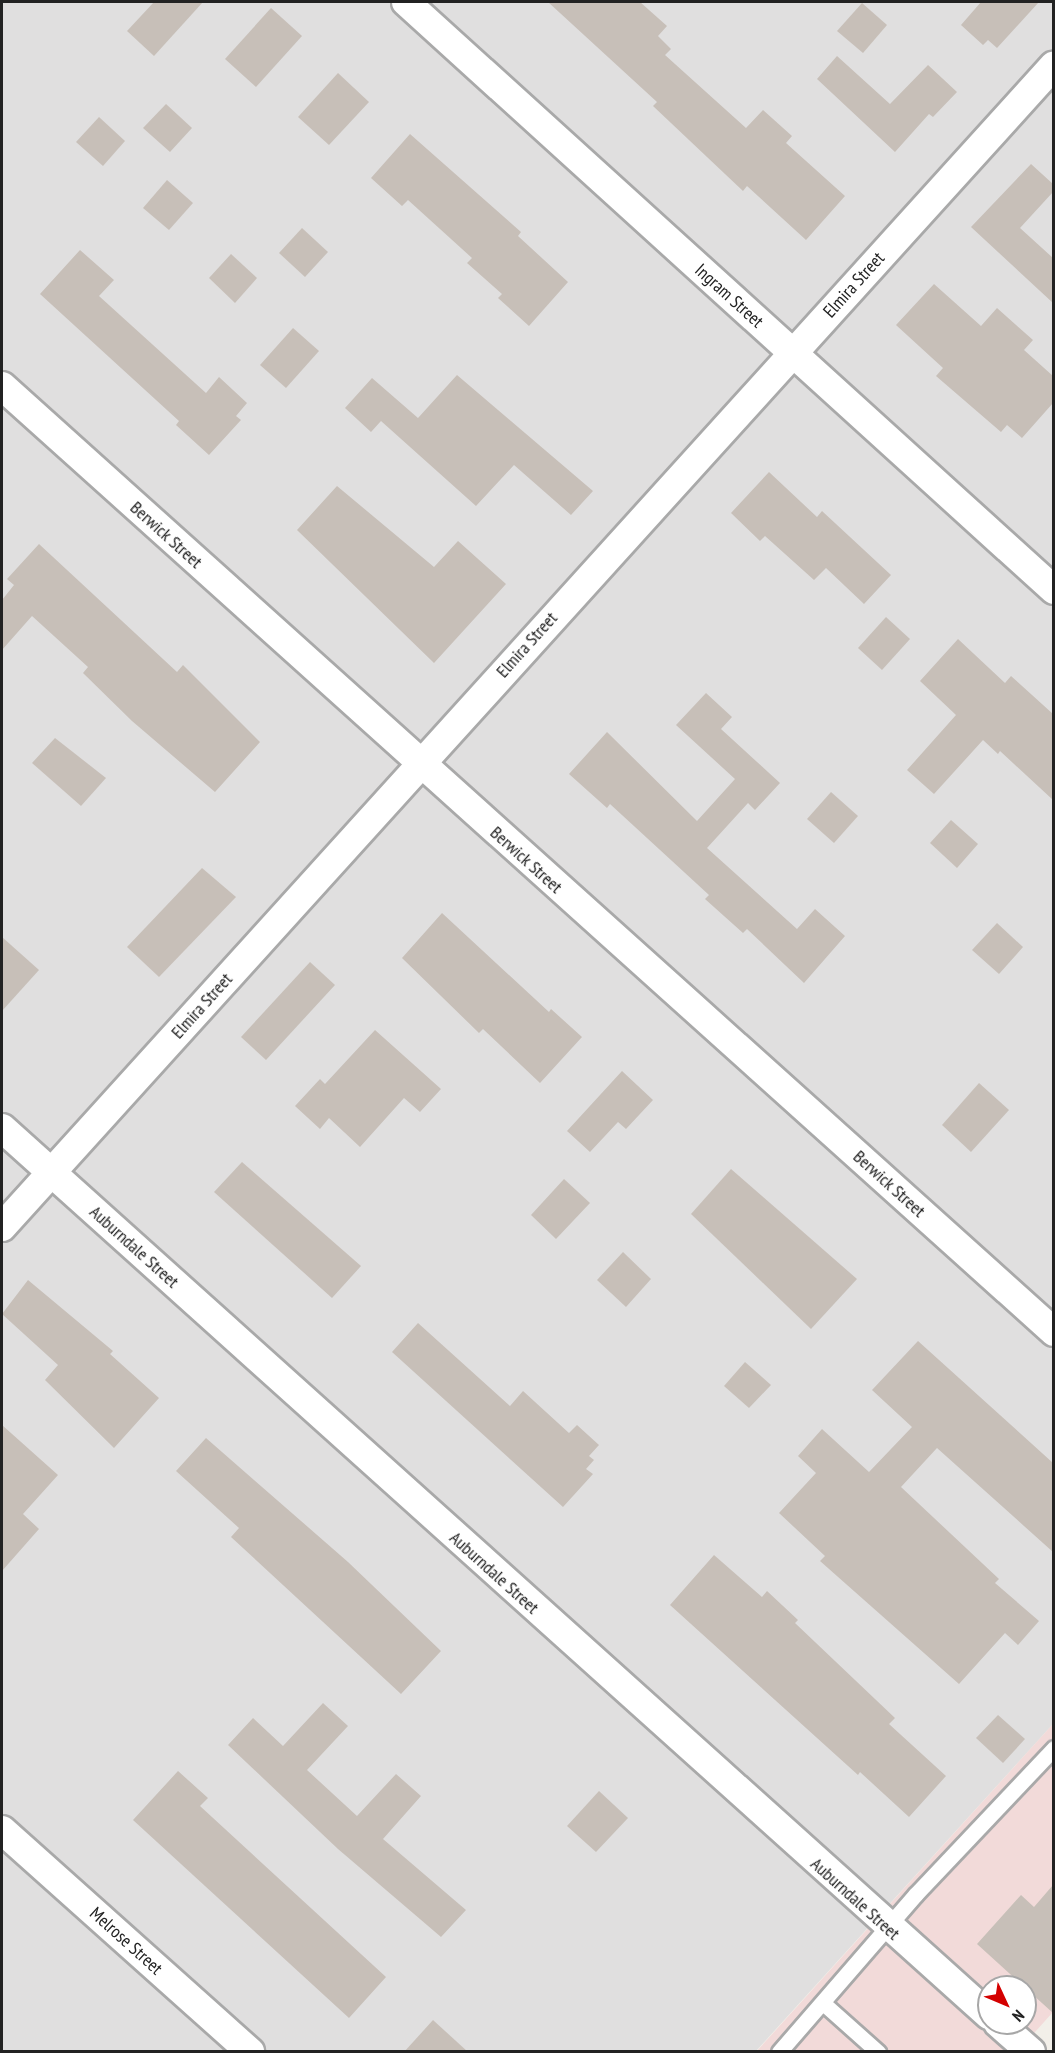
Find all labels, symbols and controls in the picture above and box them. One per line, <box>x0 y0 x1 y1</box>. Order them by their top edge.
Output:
street label: Elmira Street <box>819 248 889 322</box>
street label: Ingram Street <box>690 260 768 332</box>
street label: Berwick Street <box>125 497 207 573</box>
street label: Elmira Street <box>492 608 562 682</box>
street label: Berwick Street <box>485 822 567 898</box>
street label: Elmira Street <box>167 969 237 1043</box>
street label: Berwick Street <box>848 1146 930 1222</box>
street label: Auburndale Street <box>85 1201 183 1293</box>
street label: Auburndale Street <box>445 1527 543 1619</box>
street label: Auburndale Street <box>806 1853 904 1945</box>
street label: Melrose Street <box>85 1903 167 1979</box>
north arrow <box>977 1975 1037 2035</box>
text: N <box>1008 2006 1029 2026</box>

